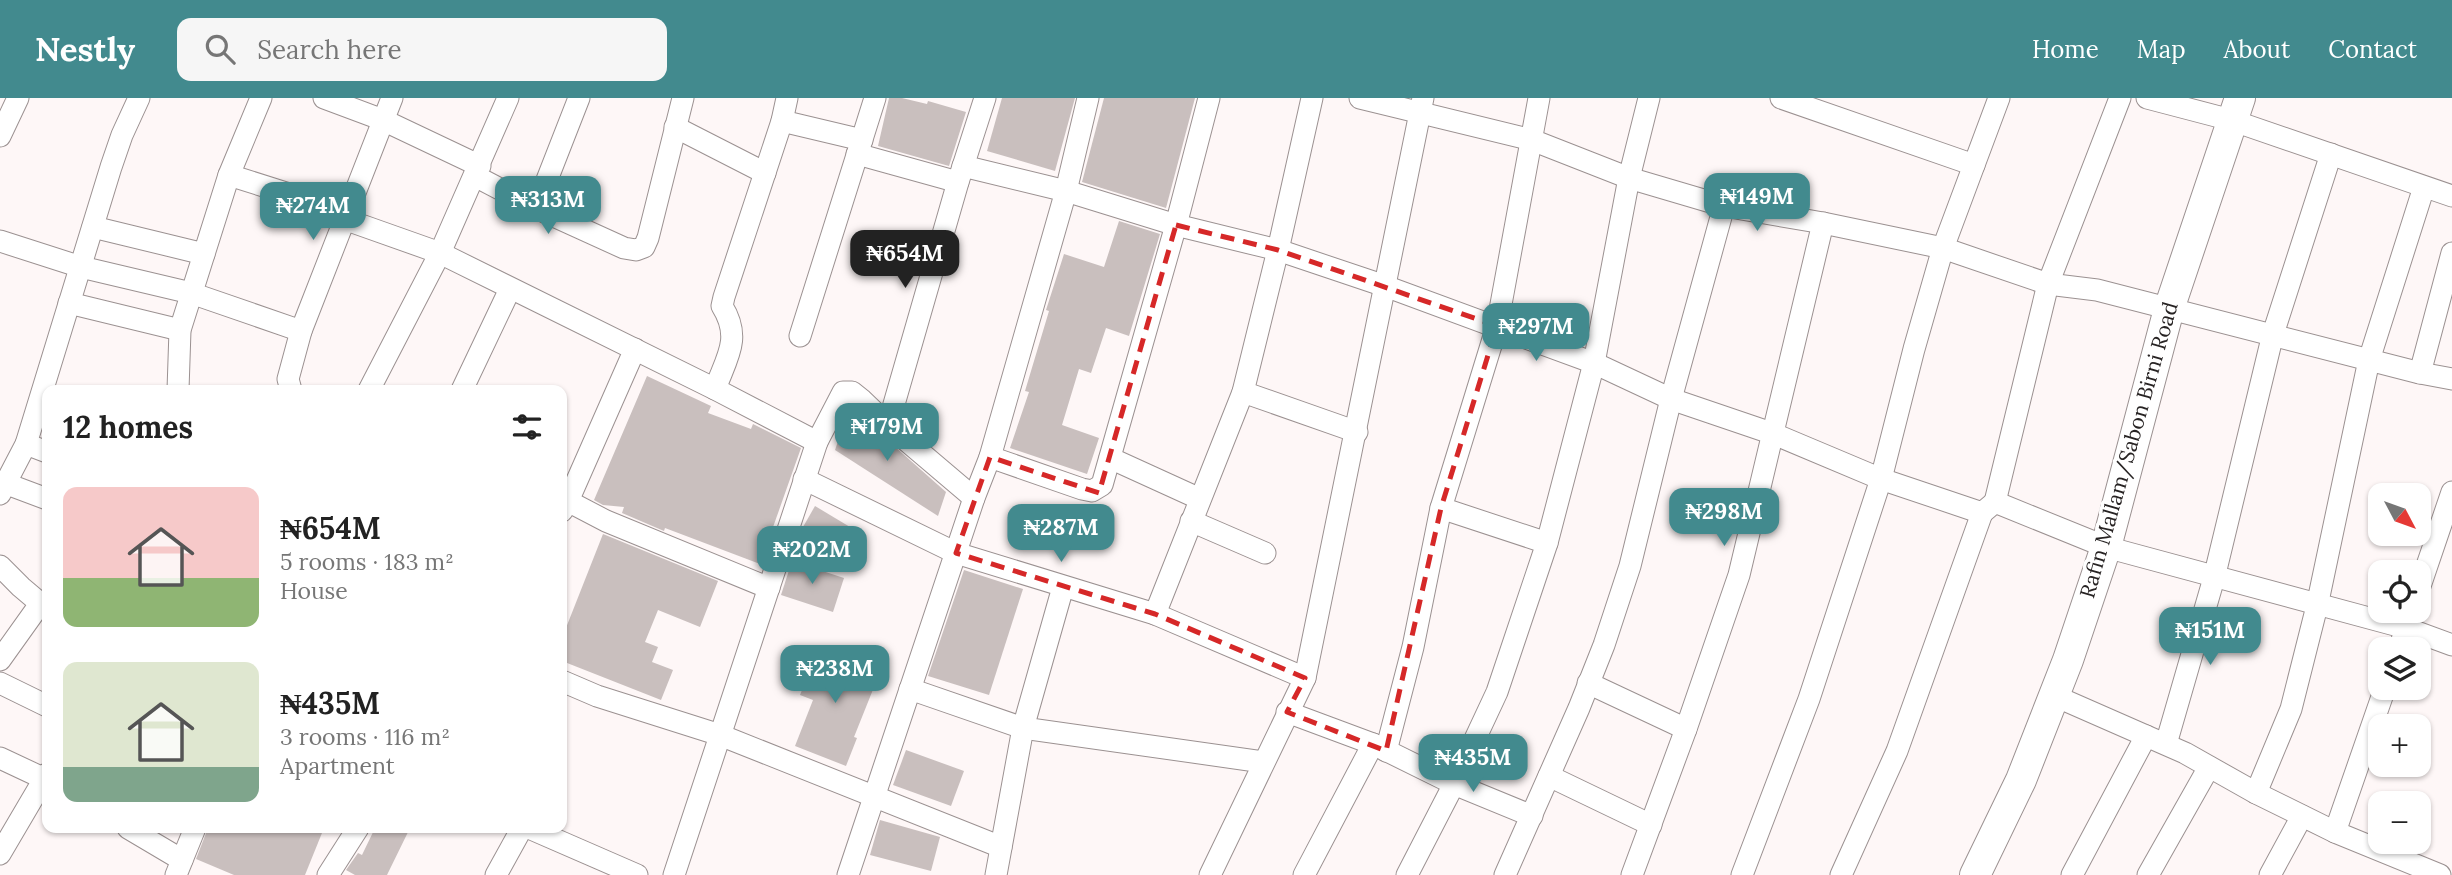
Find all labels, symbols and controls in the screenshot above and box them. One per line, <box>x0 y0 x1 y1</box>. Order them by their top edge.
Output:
search box <box>177 18 667 81</box>
text: Nestly <box>35 28 135 70</box>
icon: search <box>201 30 239 68</box>
text: Search here <box>257 33 402 66</box>
text: Home <box>2032 34 2099 65</box>
text: Map <box>2137 34 2186 65</box>
text: About <box>2224 34 2290 65</box>
text: Contact <box>2328 34 2417 65</box>
pin: ₦149M <box>1708 174 1806 233</box>
pin: ₦313M <box>499 176 597 236</box>
text: ₦149M <box>1720 181 1794 210</box>
pin: ₦274M <box>264 183 362 242</box>
text: ₦313M <box>511 184 585 213</box>
text: ₦274M <box>276 190 350 219</box>
pin: ₦654M <box>856 230 954 290</box>
text: ₦654M <box>866 238 944 267</box>
street label: Rafin Mallam/Sabon Birni Road <box>2073 299 2184 601</box>
pin: ₦297M <box>1487 303 1585 363</box>
text: ₦297M <box>1498 311 1574 340</box>
pin: ₦179M <box>838 404 936 463</box>
text: 12 homes <box>63 408 193 446</box>
icon: filters <box>508 408 546 446</box>
text: ₦179M <box>851 411 923 440</box>
north arrow <box>2368 483 2431 546</box>
map controls <box>2368 483 2431 854</box>
pin: ₦298M <box>1675 489 1773 548</box>
text: ₦298M <box>1685 496 1763 525</box>
pin: ₦287M <box>1012 504 1110 564</box>
text: ₦654M <box>280 509 381 547</box>
text: ₦287M <box>1023 512 1099 541</box>
icon: home <box>119 515 203 599</box>
pin: ₦202M <box>763 526 861 586</box>
text: ₦202M <box>773 534 851 563</box>
text: 5 rooms · 183 m² <box>280 547 454 576</box>
button: locate <box>2368 560 2431 623</box>
text: House <box>280 576 348 605</box>
pin: ₦151M <box>2161 608 2259 667</box>
text: ₦151M <box>2175 615 2245 644</box>
button: layers <box>2368 637 2431 700</box>
pin: ₦238M <box>786 646 884 705</box>
text: ₦238M <box>796 653 874 682</box>
text: ₦435M <box>280 684 380 722</box>
icon: home <box>119 690 203 774</box>
button: + <box>2368 714 2431 777</box>
text: 3 rooms · 116 m² <box>280 722 450 751</box>
pin: ₦435M <box>1424 734 1522 794</box>
text: ₦435M <box>1435 742 1511 771</box>
text: Apartment <box>280 751 395 780</box>
button: − <box>2368 791 2431 854</box>

